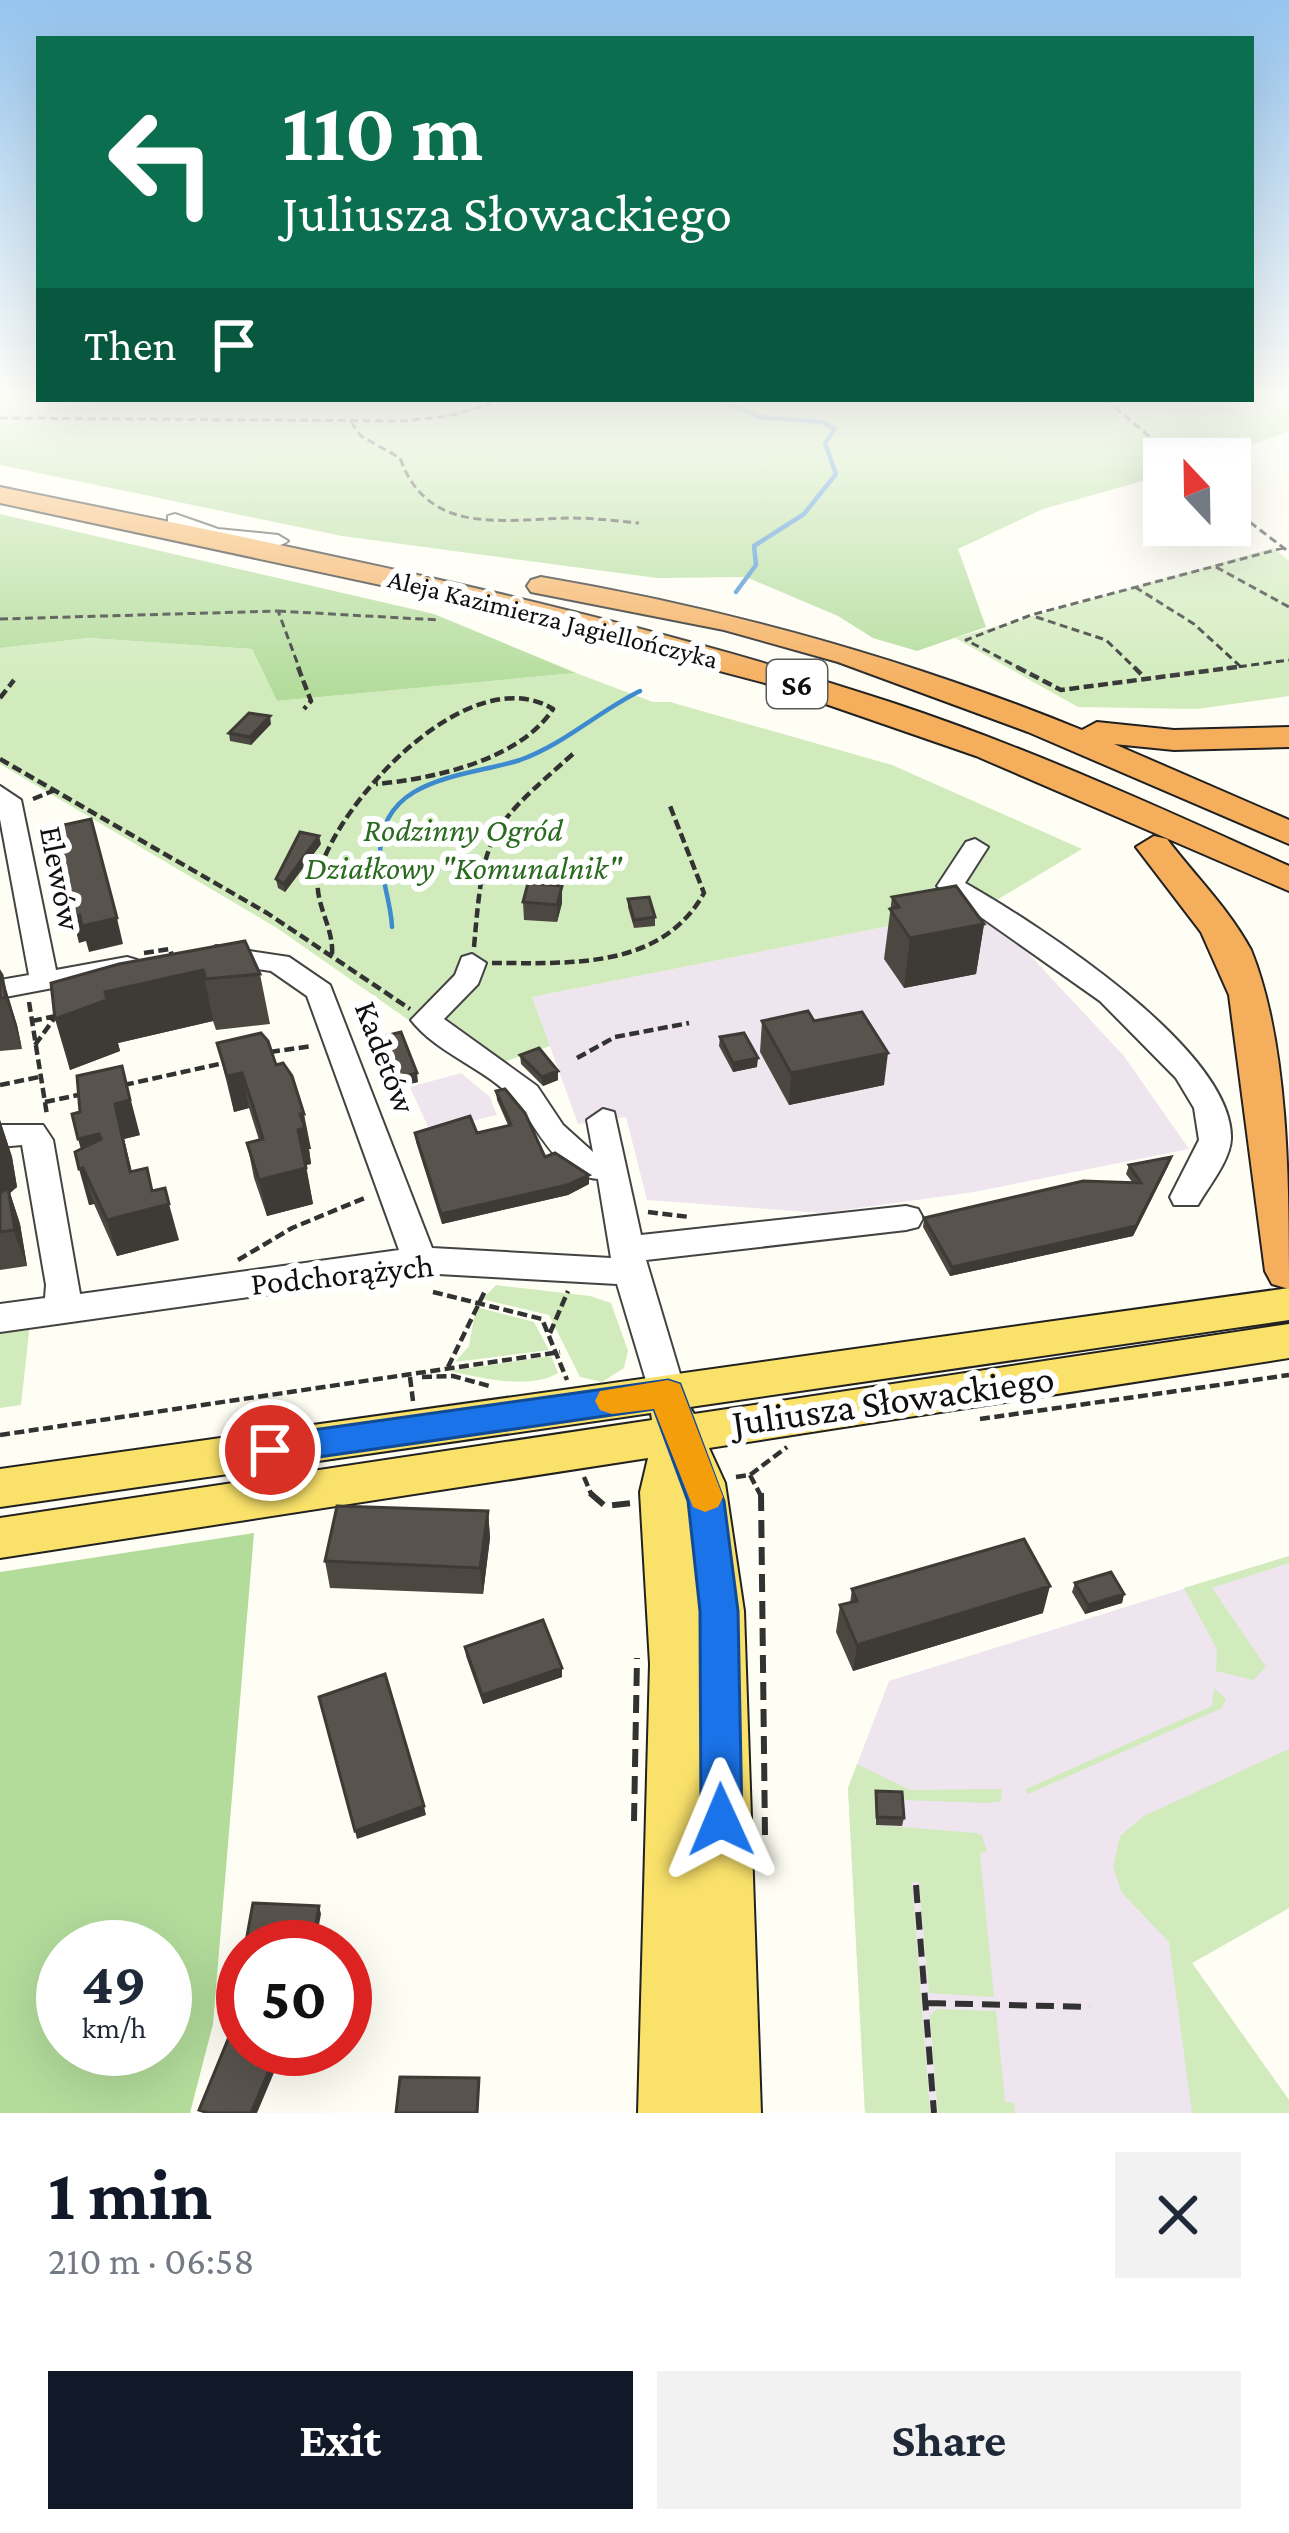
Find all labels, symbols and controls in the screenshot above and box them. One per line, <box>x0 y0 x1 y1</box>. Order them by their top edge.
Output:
icon: left <box>84 84 240 240</box>
text: 110 m <box>282 85 483 178</box>
text: Juliusza Słowackiego <box>282 183 732 243</box>
icon: arrive <box>201 312 267 378</box>
text: Then <box>84 320 177 370</box>
north arrow <box>1143 438 1251 546</box>
map controls <box>1143 438 1251 546</box>
street label: Aleja Kazimierza Jagiellończyka <box>385 563 721 675</box>
road number: S6 <box>767 660 827 708</box>
park label: Rodzinny Ogród Działkowy "Komunalnik" <box>305 811 623 886</box>
street label: Elewów <box>33 823 89 934</box>
street label: Kadetów <box>348 996 425 1119</box>
street label: Podchorążych <box>249 1246 435 1302</box>
street label: Juliusza Słowackiego <box>726 1356 1057 1445</box>
pin <box>219 1399 321 1501</box>
icon: arrive <box>237 1417 303 1483</box>
position arrow <box>658 1757 784 1883</box>
speed limit sign: 50 <box>216 1920 372 2076</box>
text: 49 <box>82 1949 146 2016</box>
text: km/h <box>82 2011 146 2044</box>
button: close <box>1115 2152 1241 2278</box>
text: 1 min <box>48 2154 212 2234</box>
text: 210 m · 06:58 <box>48 2239 254 2282</box>
button: Exit <box>48 2371 633 2509</box>
button: Share <box>657 2371 1241 2509</box>

